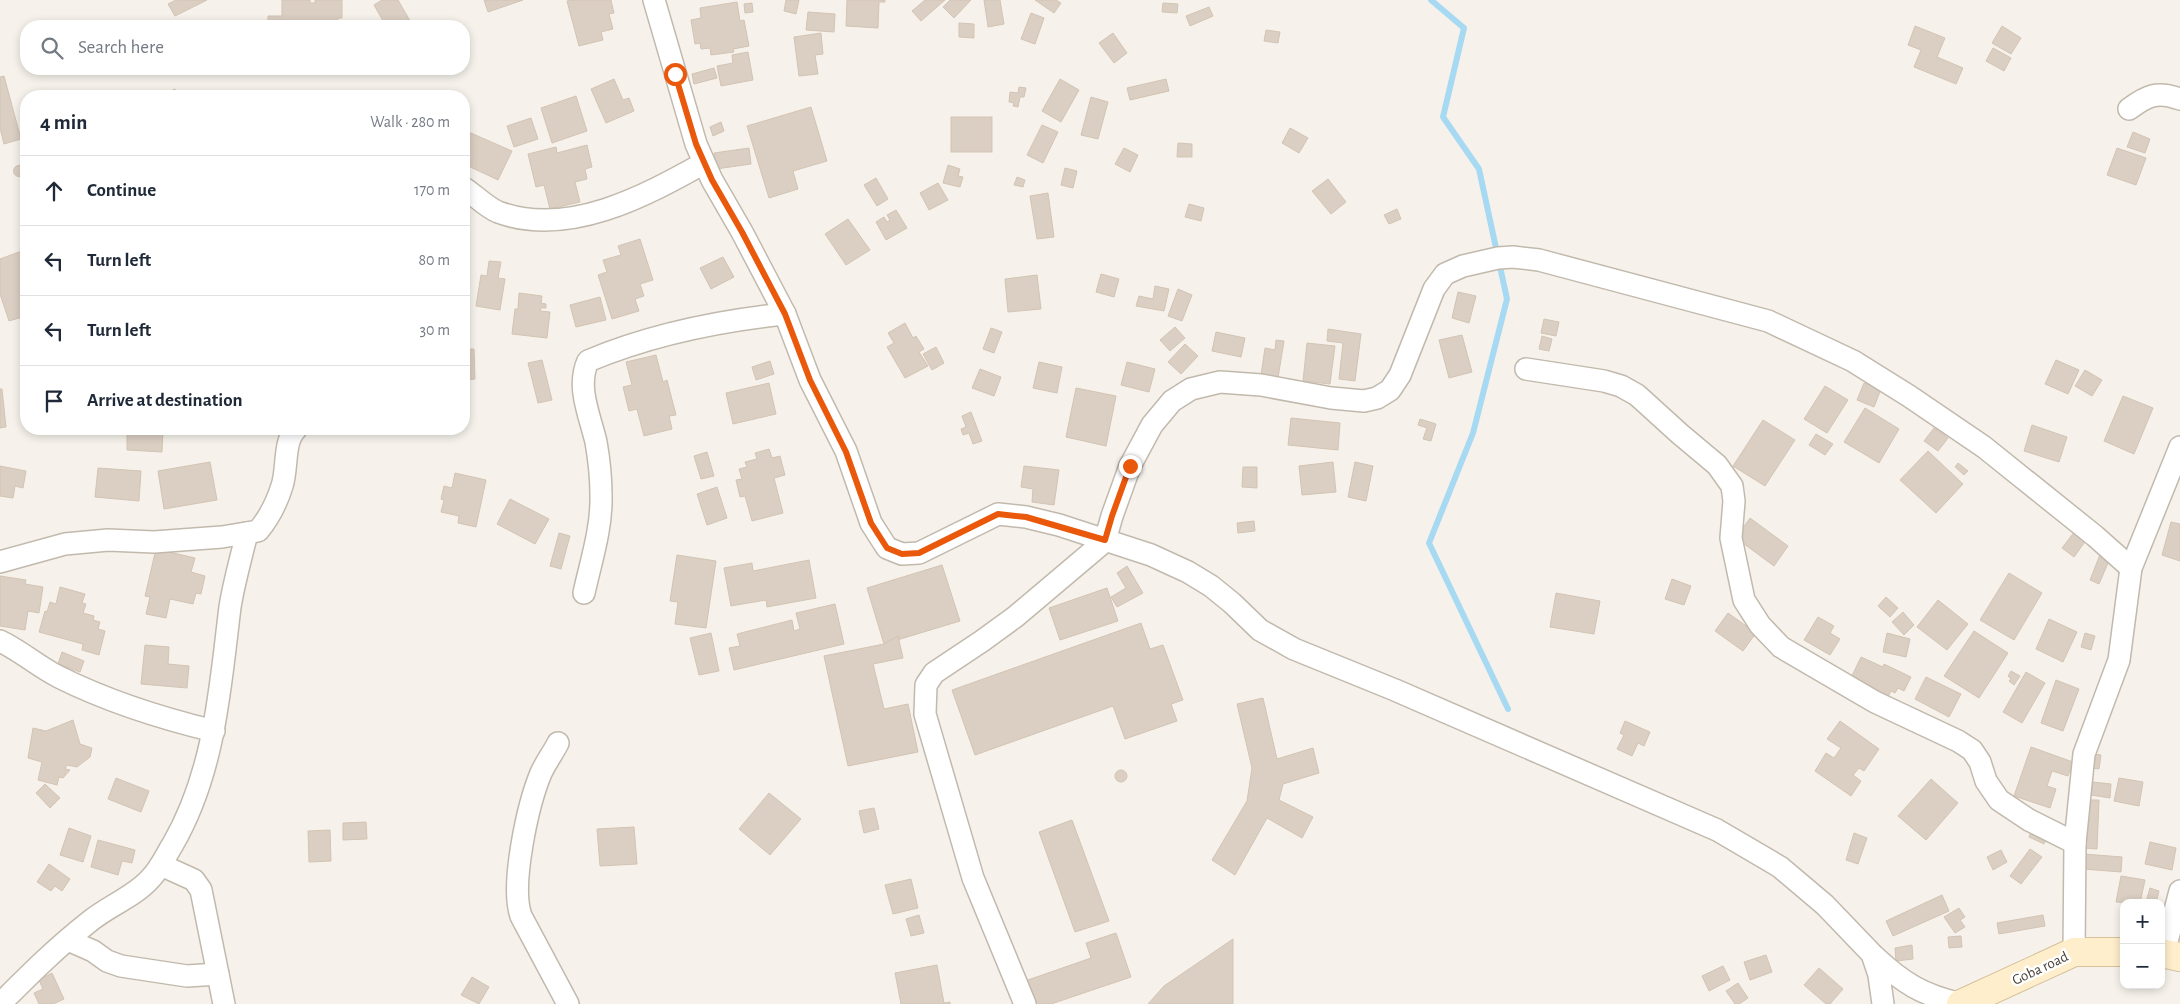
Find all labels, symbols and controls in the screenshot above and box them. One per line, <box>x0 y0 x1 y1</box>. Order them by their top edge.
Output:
search box <box>20 20 470 75</box>
icon: search <box>38 34 66 62</box>
text: Search here <box>78 38 164 57</box>
route start <box>664 63 687 86</box>
text: 4 min <box>40 112 87 133</box>
text: Walk · 280 m <box>370 114 450 130</box>
icon: ahead <box>40 177 68 205</box>
text: Continue <box>87 181 156 200</box>
text: 170 m <box>414 182 450 198</box>
icon: left <box>40 247 68 275</box>
text: Turn left <box>87 251 151 270</box>
text: 80 m <box>419 252 450 268</box>
icon: left <box>40 317 68 345</box>
text: Turn left <box>87 321 151 340</box>
text: 30 m <box>420 322 450 338</box>
icon: arrive <box>40 387 68 415</box>
text: Arrive at destination <box>87 391 243 410</box>
route end <box>1119 455 1142 478</box>
map controls <box>2120 899 2165 989</box>
button: + <box>2120 899 2165 944</box>
button: − <box>2120 944 2165 989</box>
street label: Goba road <box>2010 949 2071 988</box>

